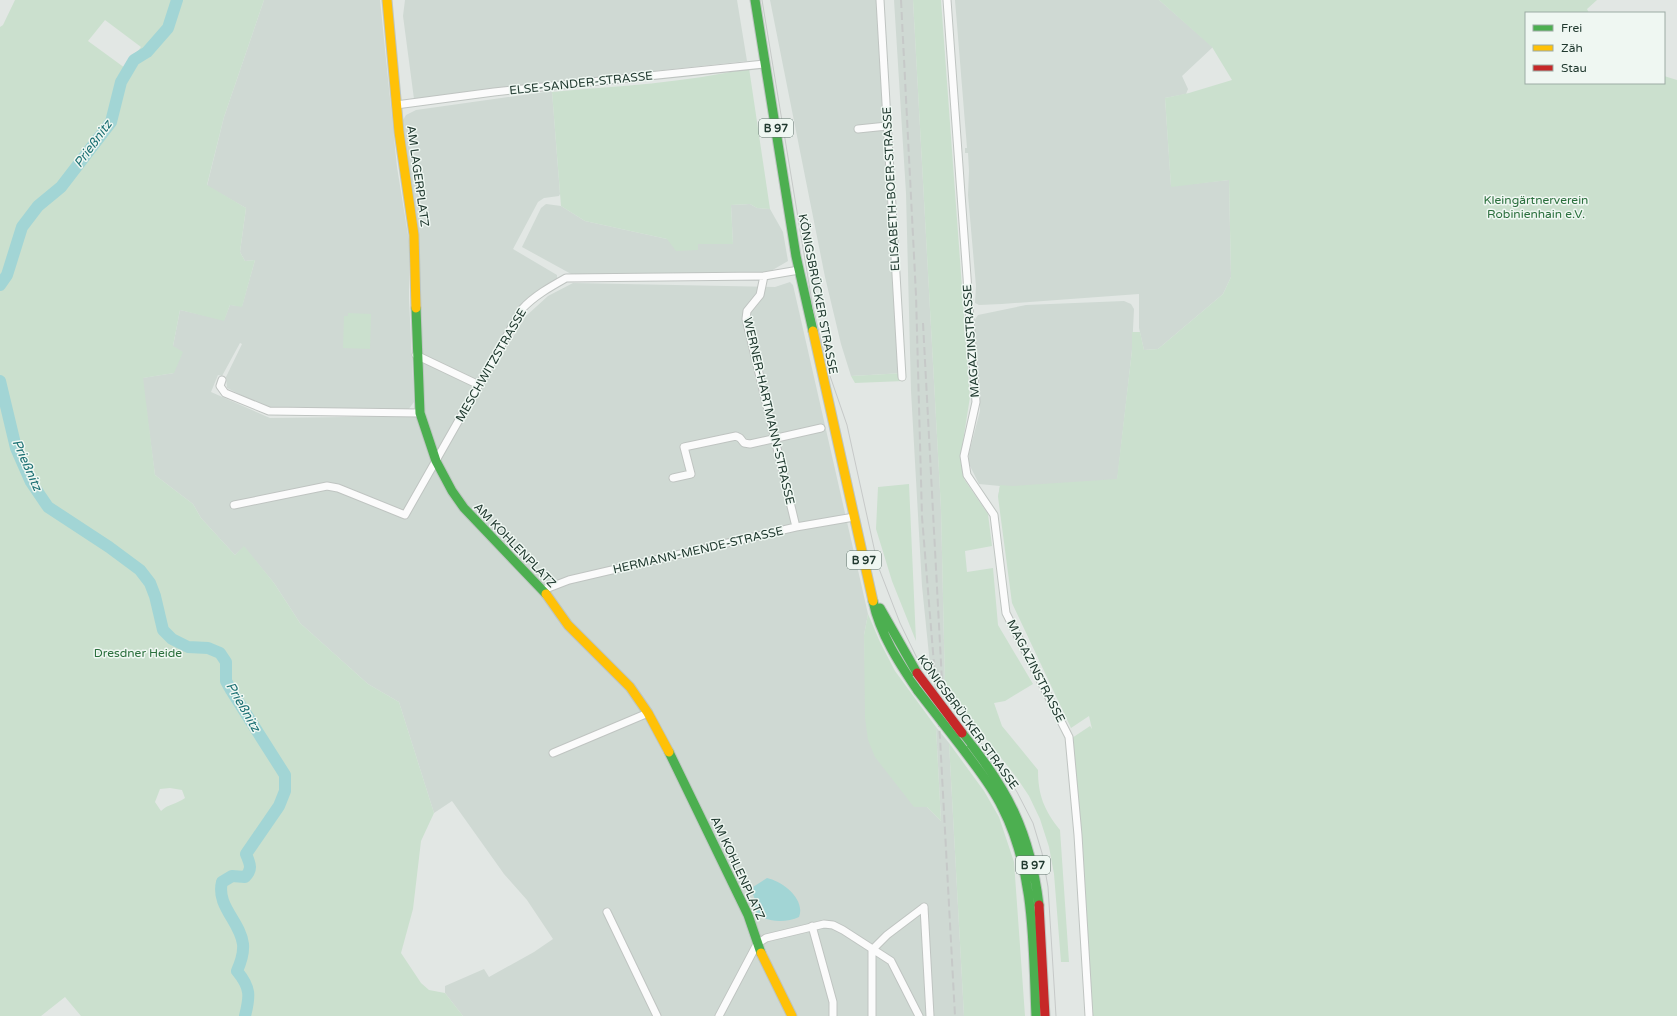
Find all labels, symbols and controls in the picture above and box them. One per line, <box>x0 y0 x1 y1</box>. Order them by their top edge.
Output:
legend <box>1525 12 1665 84</box>
text: Frei <box>1561 21 1582 35</box>
text: Zäh <box>1561 41 1583 55</box>
text: Stau <box>1561 61 1587 75</box>
street label: ELSE-SANDER-STRASSE <box>508 68 654 98</box>
street label: ELISABETH-BOER-STRASSE <box>880 106 902 272</box>
water label: Prießnitz <box>70 116 116 171</box>
road number: B 97 <box>759 119 793 137</box>
street label: AM LAGERPLATZ <box>404 124 432 228</box>
park label: Kleingärtnerverein Robinienhain e.V. <box>1484 193 1588 221</box>
street label: KÖNIGSBRÜCKER STRASSE <box>796 213 840 376</box>
street label: MAGAZINSTRASSE <box>960 284 982 398</box>
street label: MESCHWITZSTRASSE <box>453 305 529 424</box>
street label: WERNER-HARTMANN-STRASSE <box>741 316 797 506</box>
water label: Prießnitz <box>9 437 46 495</box>
street label: AM KOHLENPLATZ <box>471 500 559 590</box>
street label: HERMANN-MENDE-STRASSE <box>611 523 785 576</box>
road number: B 97 <box>847 551 881 569</box>
street label: MAGAZINSTRASSE <box>1004 617 1068 725</box>
park label: Dresdner Heide <box>94 646 182 660</box>
street label: KÖNIGSBRÜCKER STRASSE <box>914 652 1022 792</box>
water label: Prießnitz <box>222 679 264 736</box>
street label: AM KOHLENPLATZ <box>708 814 768 922</box>
road number: B 97 <box>1016 856 1050 874</box>

